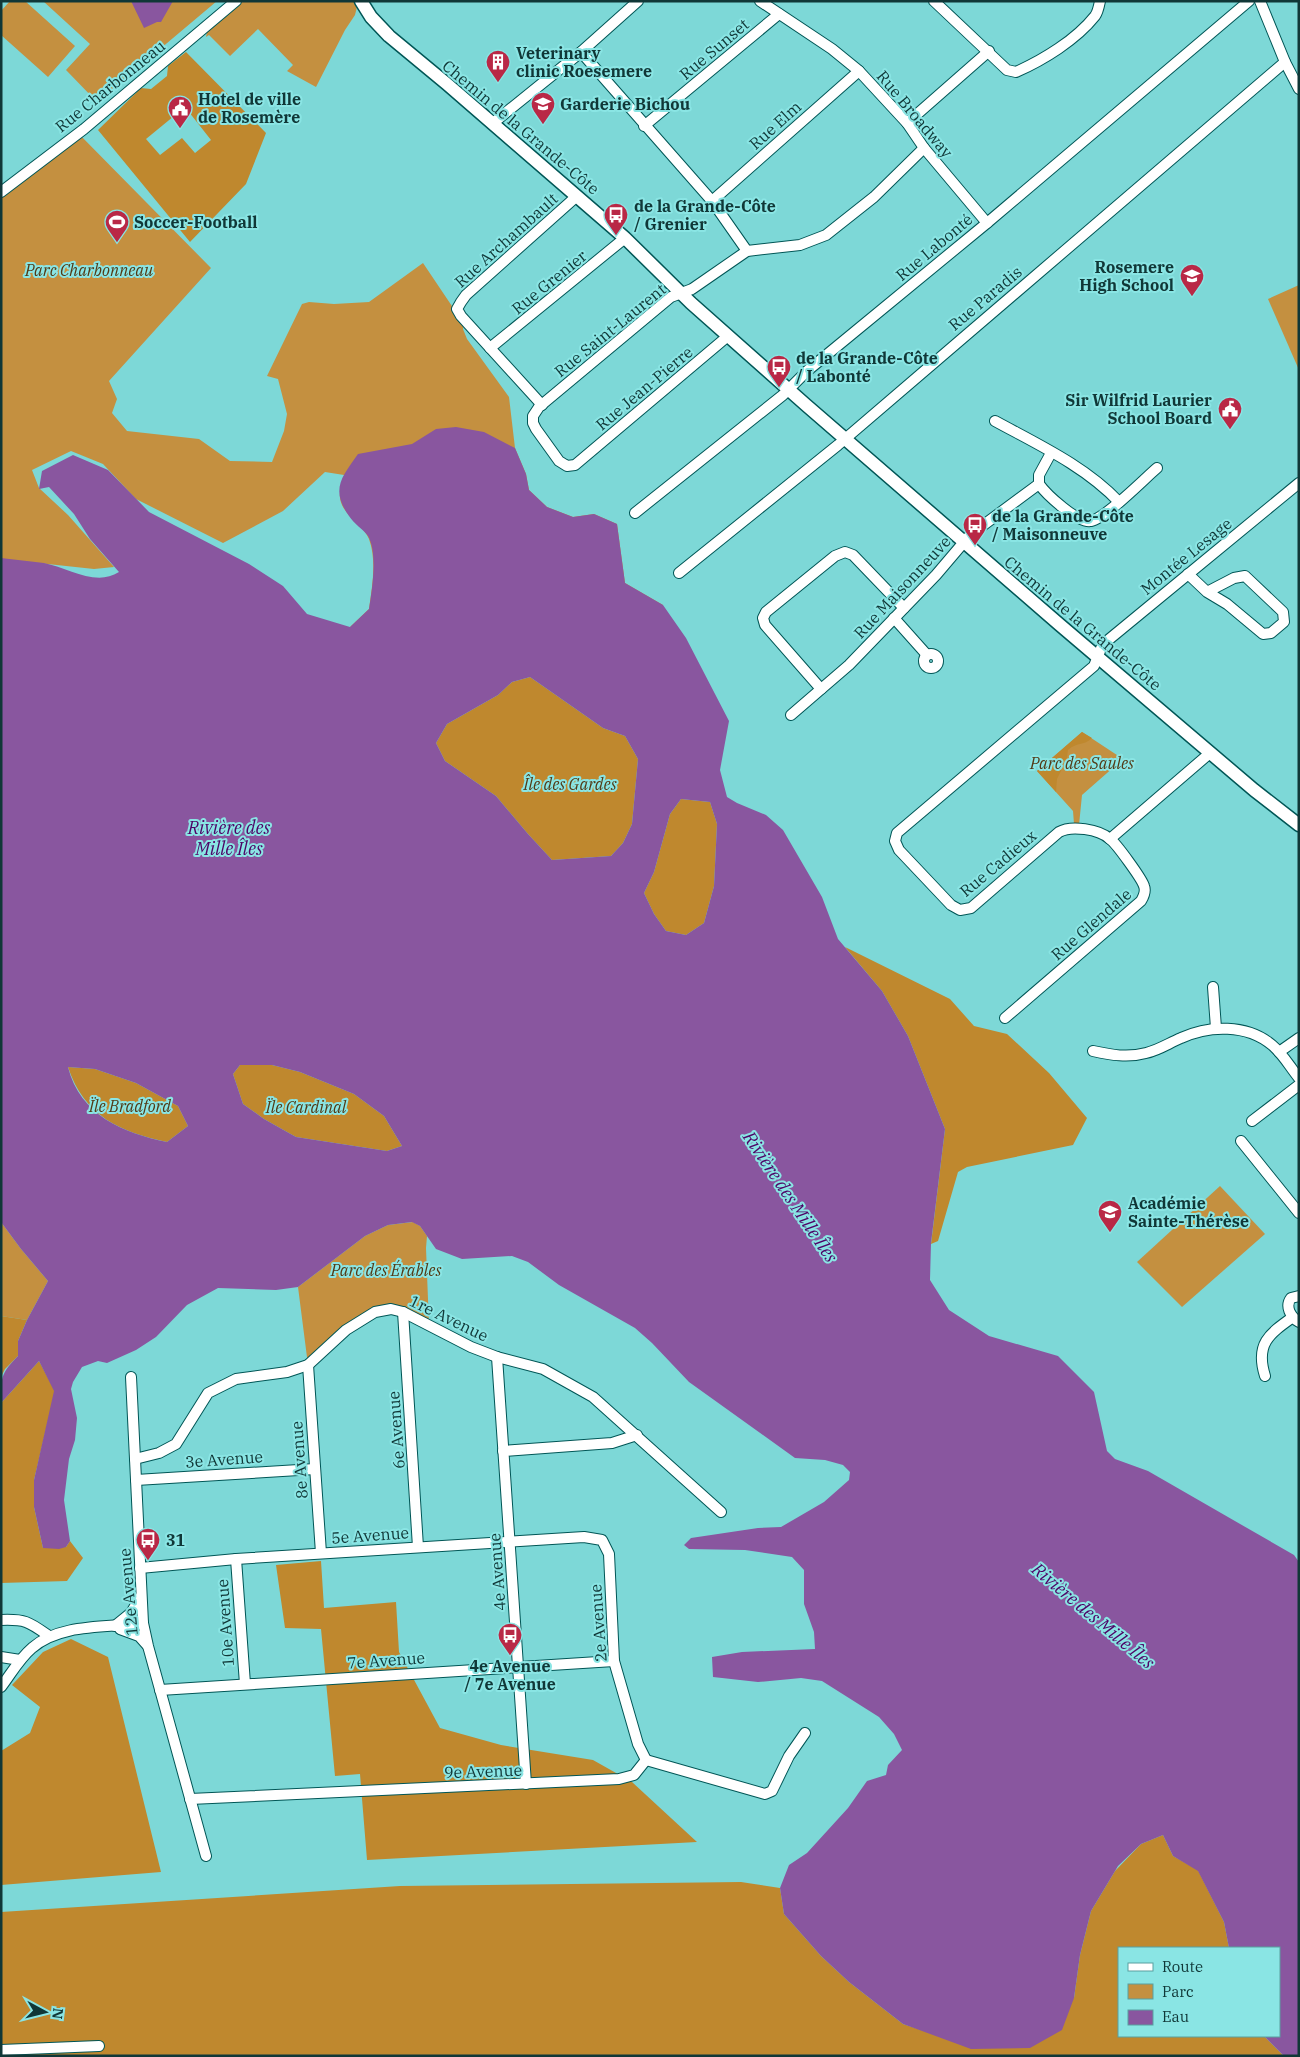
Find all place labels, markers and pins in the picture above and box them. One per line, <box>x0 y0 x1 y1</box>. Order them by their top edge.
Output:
place label: Veterinary clinic Roesemere <box>516 43 652 81</box>
building icon: Veterinary clinic Roesemere <box>485 49 511 83</box>
place label: Hotel de ville de Rosemère <box>198 89 301 127</box>
school or university icon: Garderie Bichou <box>530 91 556 125</box>
place label: Garderie Bichou <box>560 94 690 114</box>
public building icon: Hotel de ville de Rosemère <box>167 95 193 129</box>
place label: de la Grande-Côte / Grenier <box>634 196 776 234</box>
bus stop icon: de la Grande-Côte / Grenier <box>603 202 629 236</box>
sports icon: Soccer-Football <box>104 209 130 243</box>
place label: Soccer-Football <box>134 212 257 232</box>
place label: Rosemere High School <box>1079 257 1174 295</box>
school or university icon: Rosemere High School <box>1179 263 1205 297</box>
place label: de la Grande-Côte / Labonté <box>796 348 938 386</box>
bus stop icon: de la Grande-Côte / Labonté <box>766 354 792 388</box>
place label: Sir Wilfrid Laurier School Board <box>1065 390 1212 428</box>
public building icon: Sir Wilfrid Laurier School Board <box>1217 396 1243 430</box>
place label: de la Grande-Côte / Maisonneuve <box>992 506 1134 544</box>
bus stop icon: de la Grande-Côte / Maisonneuve <box>962 512 988 546</box>
place label: Académie Sainte-Thérèse <box>1128 1193 1249 1231</box>
school or university icon: Académie Sainte-Thérèse <box>1097 1199 1123 1233</box>
bus stop icon: 31 <box>135 1527 161 1561</box>
place label: 31 <box>166 1530 185 1550</box>
bus stop icon: 4e Avenue / 7e Avenue <box>497 1622 523 1656</box>
place label: 4e Avenue / 7e Avenue <box>464 1656 556 1694</box>

